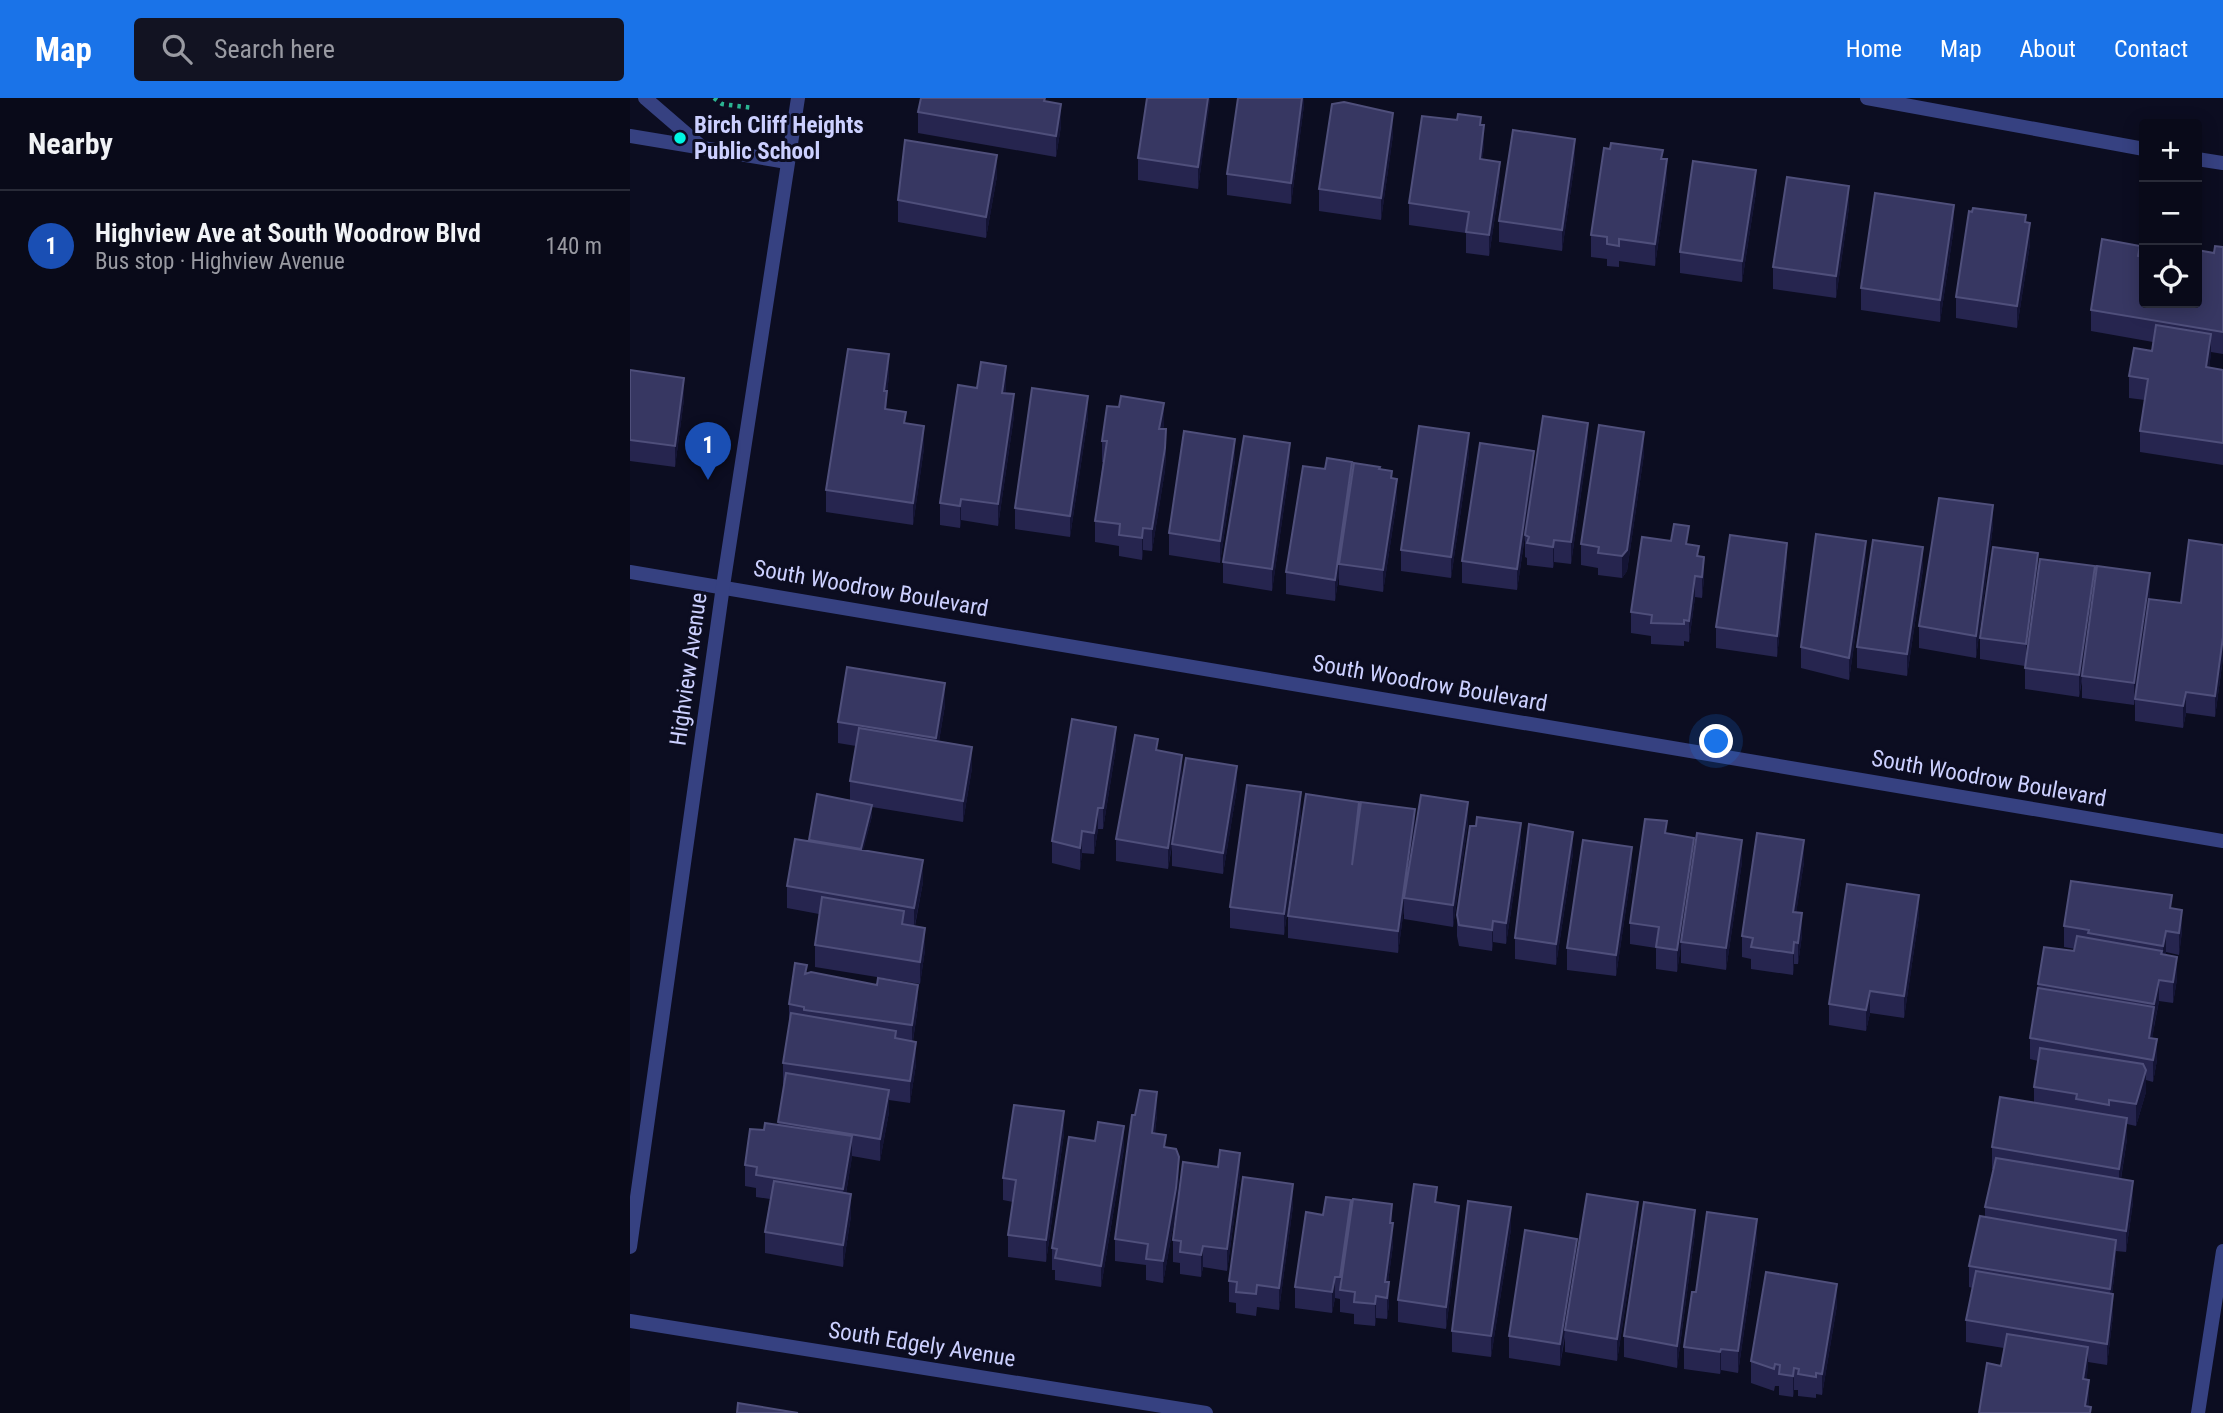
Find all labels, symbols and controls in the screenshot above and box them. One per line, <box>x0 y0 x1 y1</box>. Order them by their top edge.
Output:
search box <box>134 18 624 81</box>
text: Map <box>35 30 92 69</box>
icon: search <box>158 30 196 68</box>
text: Search here <box>214 34 335 64</box>
text: Home <box>1846 35 1902 63</box>
text: Map <box>1940 35 1982 63</box>
text: About <box>2020 35 2076 63</box>
text: Contact <box>2114 35 2188 63</box>
place label: Birch Cliff Heights Public School <box>694 112 864 165</box>
map controls <box>2139 119 2202 308</box>
button: + <box>2139 119 2202 182</box>
text: Nearby <box>28 126 113 161</box>
marker: Birch Cliff Heights Public School <box>672 130 688 146</box>
button: − <box>2139 182 2202 245</box>
text: Highview Ave at South Woodrow Blvd <box>95 218 481 248</box>
text: 1 <box>45 233 57 260</box>
text: 140 m <box>545 233 602 260</box>
button: locate <box>2139 245 2202 308</box>
text: Bus stop · Highview Avenue <box>95 248 345 275</box>
pin: 1 <box>685 422 731 480</box>
street label: South Woodrow Boulevard <box>751 555 990 622</box>
street label: Highview Avenue <box>664 591 713 747</box>
street label: South Woodrow Boulevard <box>1310 650 1549 717</box>
your location <box>1699 724 1733 758</box>
street label: South Woodrow Boulevard <box>1869 745 2108 812</box>
street label: South Edgely Avenue <box>827 1316 1017 1373</box>

